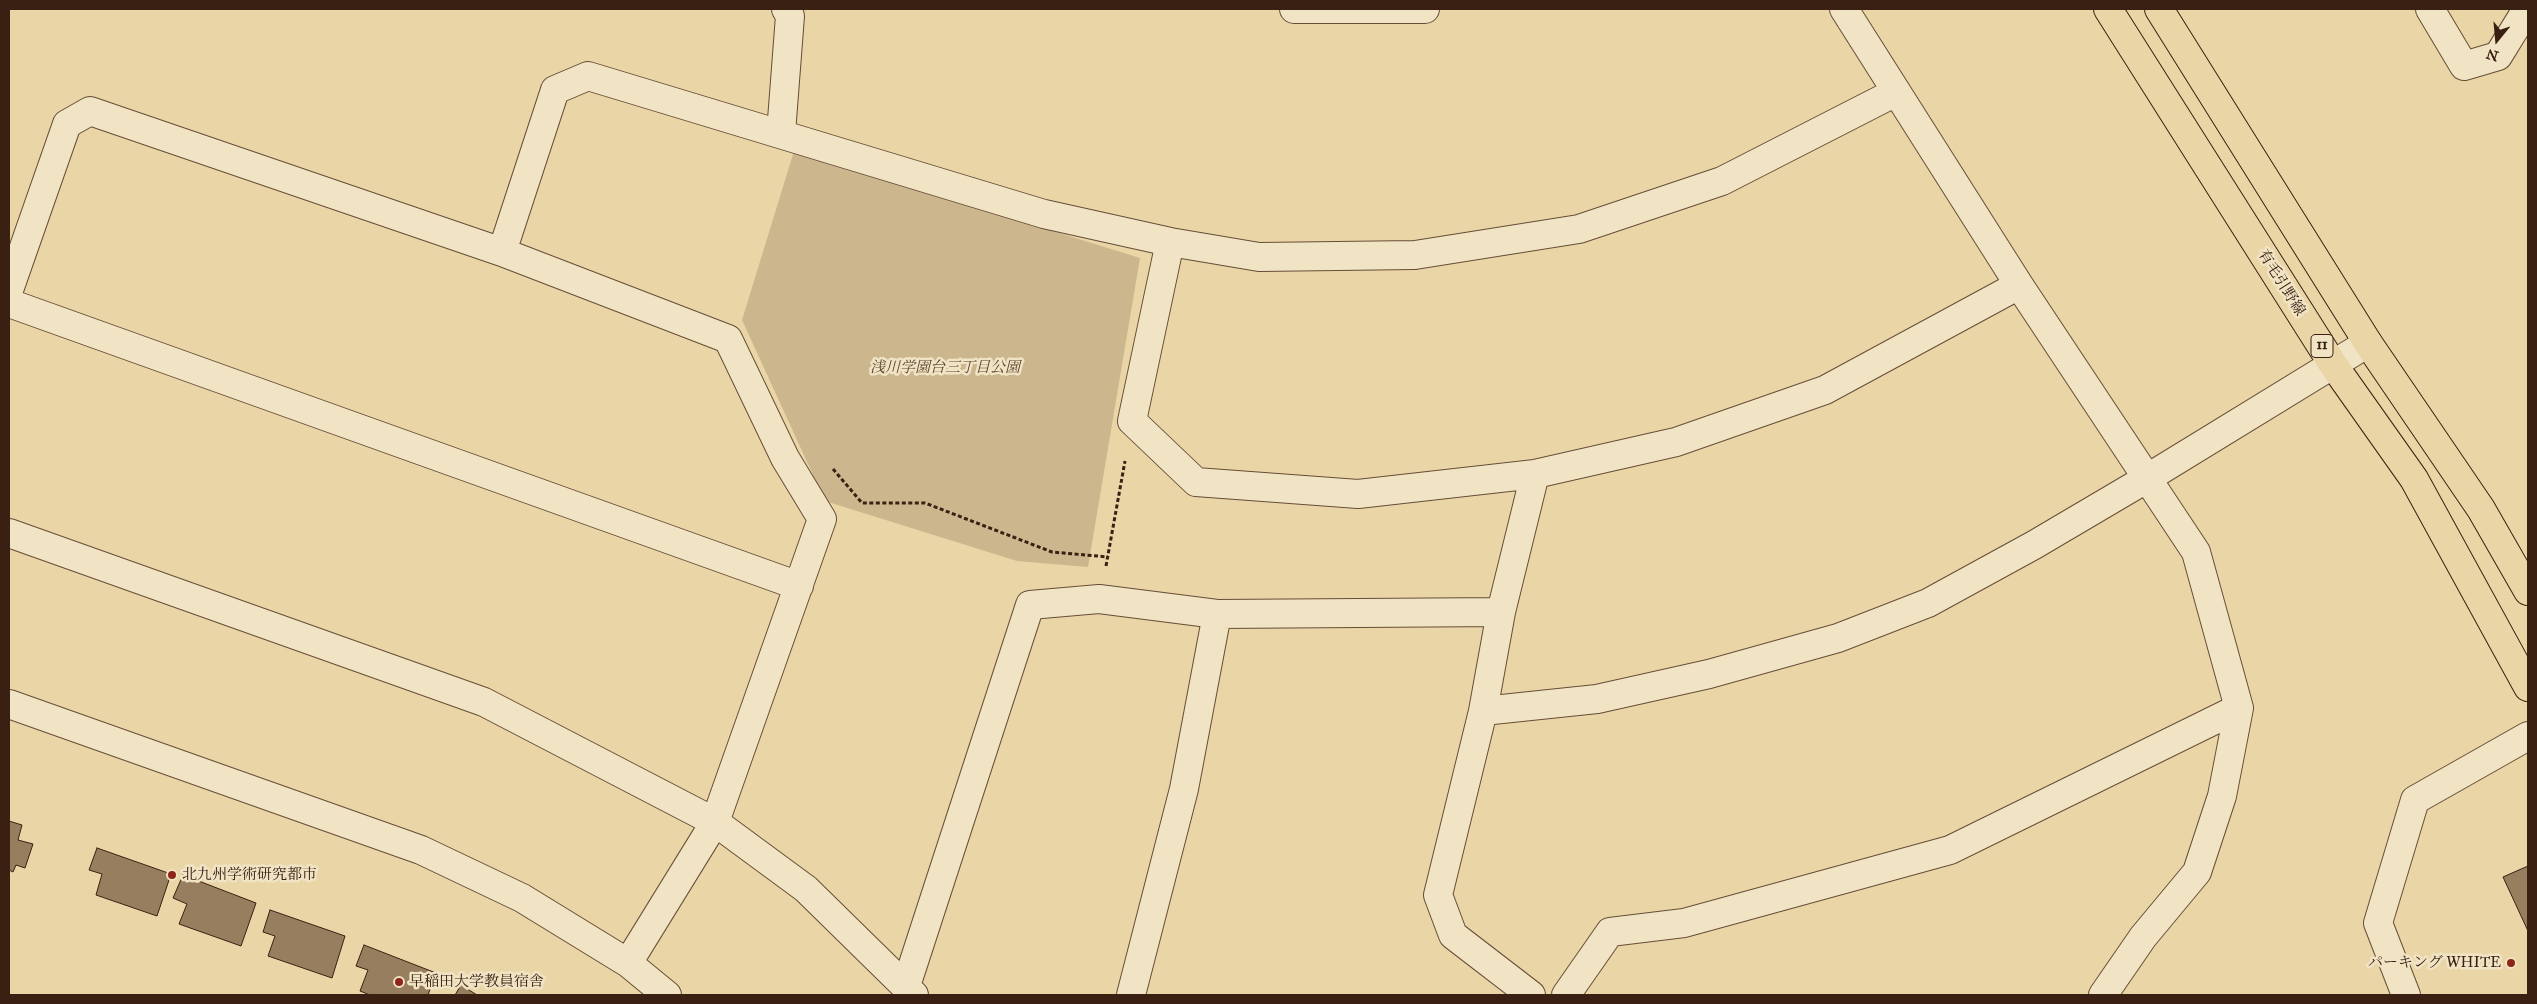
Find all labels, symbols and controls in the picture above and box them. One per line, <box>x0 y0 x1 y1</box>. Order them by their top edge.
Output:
north arrow <box>2472 15 2522 65</box>
text: N <box>2484 45 2501 65</box>
street label: 有毛引野線 <box>2253 246 2309 320</box>
road number: 11 <box>2311 334 2333 358</box>
park label: 浅川学園台三丁目公園 <box>870 359 1020 377</box>
place label: 北九州学術研究都市 <box>182 866 317 884</box>
marker: 北九州学術研究都市 <box>166 869 178 881</box>
place label: パーキング WHITE <box>2368 954 2501 972</box>
marker: パーキング WHITE <box>2505 957 2517 969</box>
place label: 早稲田大学教員宿舎 <box>409 973 544 991</box>
marker: 早稲田大学教員宿舎 <box>393 976 405 988</box>

